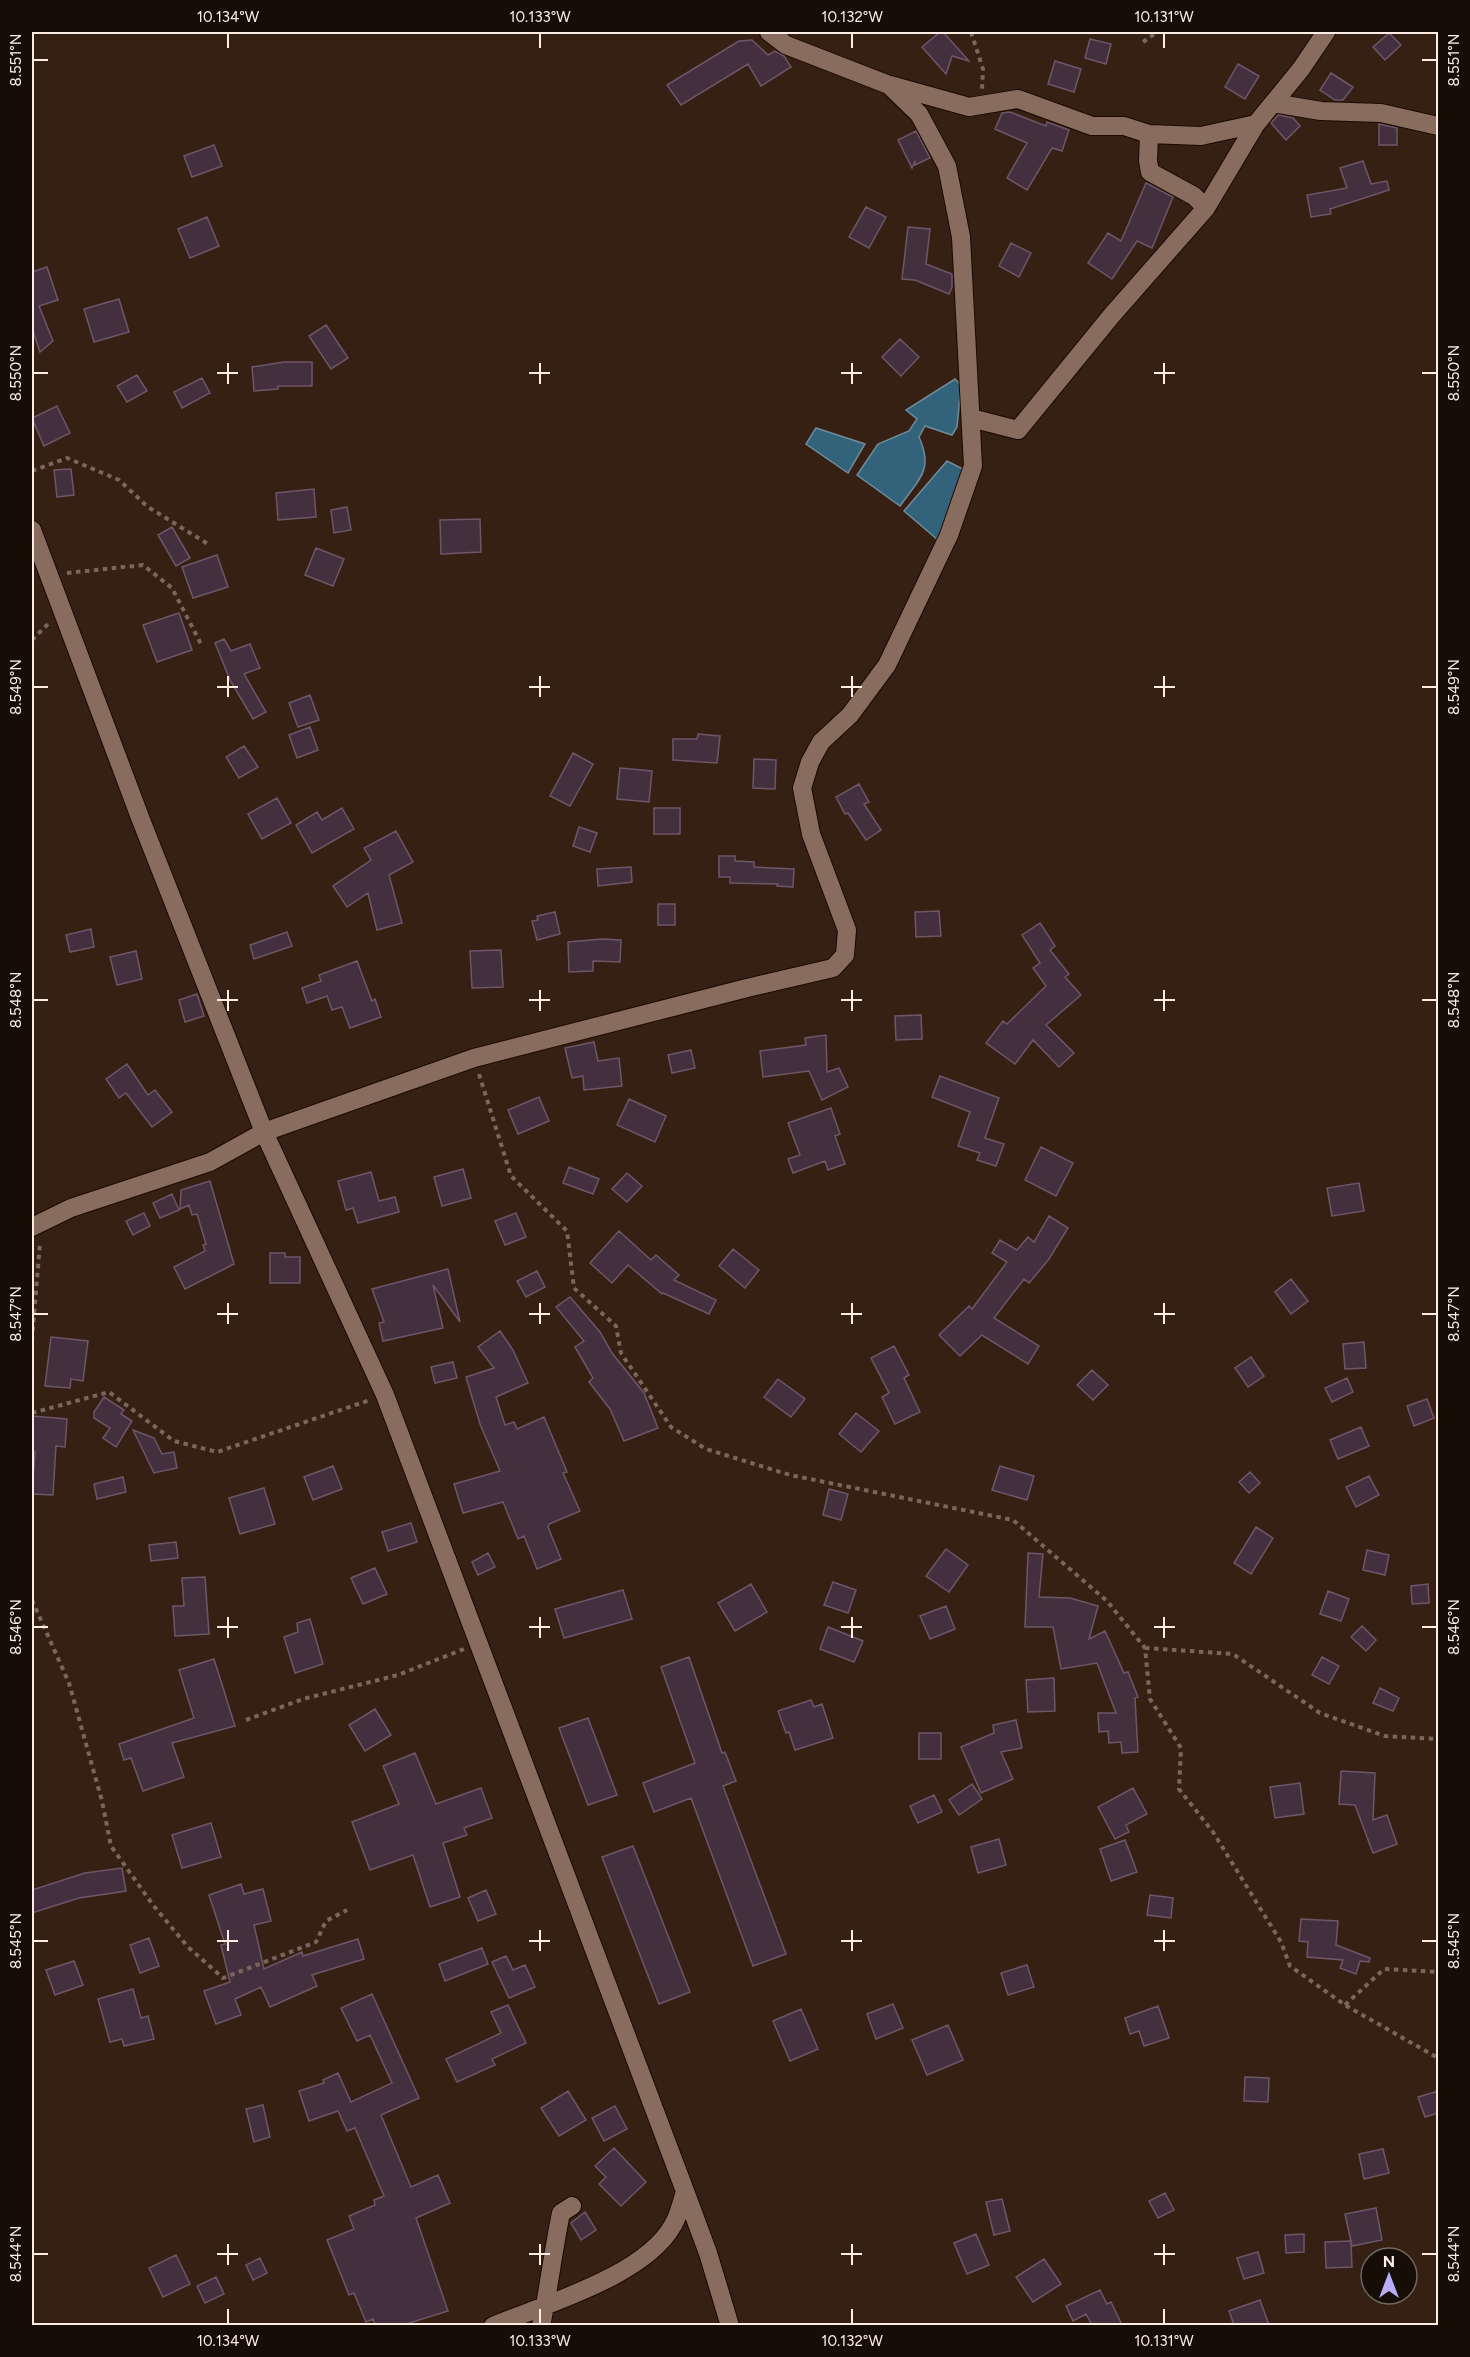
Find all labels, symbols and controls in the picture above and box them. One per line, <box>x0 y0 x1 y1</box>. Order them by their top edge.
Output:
text: 10.134°W <box>197 8 260 26</box>
text: 10.133°W <box>509 8 571 26</box>
text: 10.132°W <box>821 8 883 26</box>
text: 10.131°W <box>1134 8 1194 26</box>
text: 8.551°N <box>7 34 25 86</box>
text: 8.551°N <box>1445 34 1463 86</box>
text: 8.550°N <box>7 345 25 401</box>
text: 8.550°N <box>1445 345 1463 401</box>
text: 8.549°N <box>7 659 25 715</box>
text: 8.549°N <box>1445 659 1463 715</box>
text: 8.548°N <box>7 972 25 1028</box>
text: 8.548°N <box>1445 972 1463 1028</box>
text: 8.547°N <box>7 1286 25 1342</box>
text: 8.547°N <box>1445 1286 1463 1342</box>
text: 8.546°N <box>7 1599 25 1655</box>
text: 8.546°N <box>1445 1599 1463 1655</box>
text: 8.545°N <box>7 1913 25 1969</box>
text: 8.545°N <box>1445 1913 1463 1969</box>
text: 8.544°N <box>7 2226 25 2282</box>
text: 8.544°N <box>1445 2226 1463 2282</box>
north arrow <box>1359 2246 1419 2306</box>
text: N <box>1383 2252 1395 2271</box>
text: 10.134°W <box>197 2332 260 2350</box>
text: 10.133°W <box>509 2332 571 2350</box>
text: 10.132°W <box>821 2332 883 2350</box>
text: 10.131°W <box>1134 2332 1194 2350</box>

